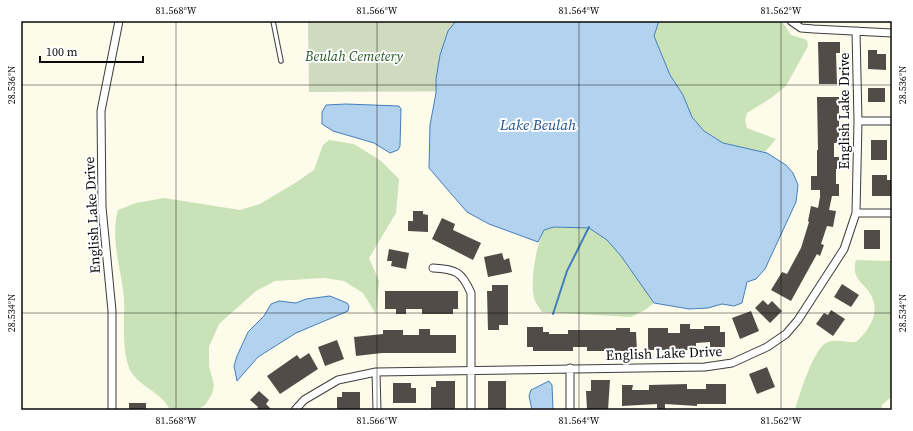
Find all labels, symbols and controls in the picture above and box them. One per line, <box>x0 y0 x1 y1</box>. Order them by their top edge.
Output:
text: 81.568°W <box>156 4 197 17</box>
text: 81.566°W <box>357 4 398 17</box>
text: 81.564°W <box>559 4 600 17</box>
text: 81.562°W <box>761 4 802 17</box>
scale bar <box>40 38 143 64</box>
text: 100 m <box>46 44 78 60</box>
park label: Beulah Cemetery <box>304 46 403 66</box>
street label: English Lake Drive <box>834 53 854 170</box>
text: 28.536°N <box>5 66 18 104</box>
text: 28.536°N <box>896 66 909 104</box>
water label: Lake Beulah <box>499 114 576 135</box>
street label: English Lake Drive <box>79 156 105 274</box>
text: 28.534°N <box>5 294 18 332</box>
text: 28.534°N <box>896 294 909 332</box>
street label: English Lake Drive <box>605 341 723 365</box>
text: 81.568°W <box>156 414 197 427</box>
text: 81.566°W <box>357 414 398 427</box>
text: 81.564°W <box>559 414 600 427</box>
text: 81.562°W <box>761 414 802 427</box>

